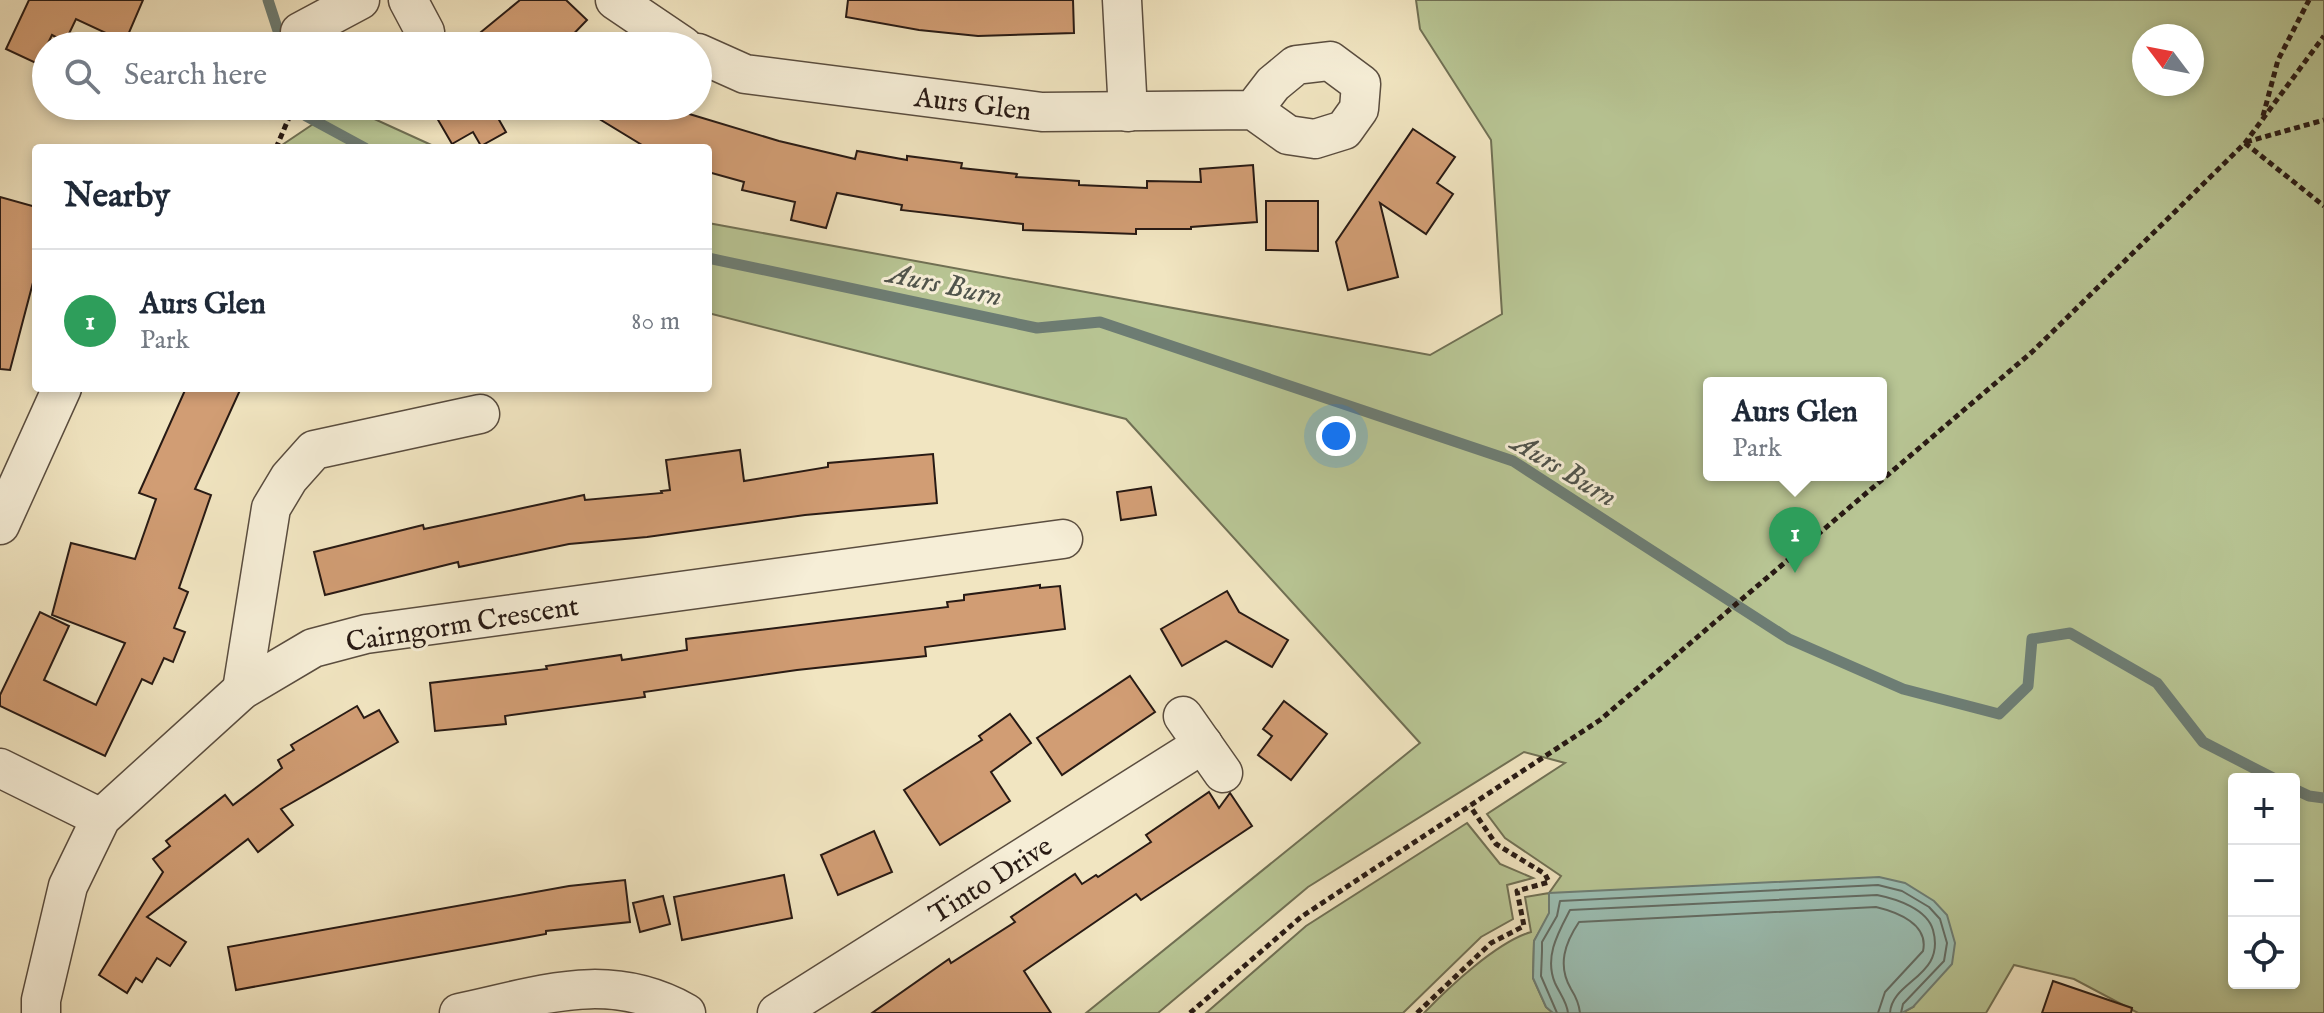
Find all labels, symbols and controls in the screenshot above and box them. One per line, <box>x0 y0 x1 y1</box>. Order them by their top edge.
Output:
north arrow <box>2132 24 2204 96</box>
search box <box>32 32 712 120</box>
icon: search <box>60 54 104 98</box>
text: Search here <box>124 57 267 95</box>
street label: Aurs Glen <box>911 81 1033 130</box>
text: Nearby <box>64 175 170 218</box>
water label: Aurs Burn <box>881 255 1005 317</box>
text: Aurs Glen <box>140 286 266 324</box>
text: 1 <box>85 305 95 338</box>
text: 80 m <box>631 305 680 338</box>
text: Park <box>140 324 189 357</box>
popup <box>1703 377 1887 481</box>
text: Aurs Glen <box>1732 394 1858 432</box>
your location <box>1316 416 1356 456</box>
water label: Aurs Burn <box>1502 423 1623 517</box>
text: Park <box>1732 432 1782 465</box>
pin: 1 <box>1769 507 1821 573</box>
street label: Cairngorm Crescent <box>344 590 582 661</box>
map controls <box>2228 773 2300 989</box>
button: + <box>2228 773 2300 845</box>
street label: Tinto Drive <box>923 829 1060 933</box>
button: − <box>2228 845 2300 917</box>
button: locate <box>2228 917 2300 989</box>

